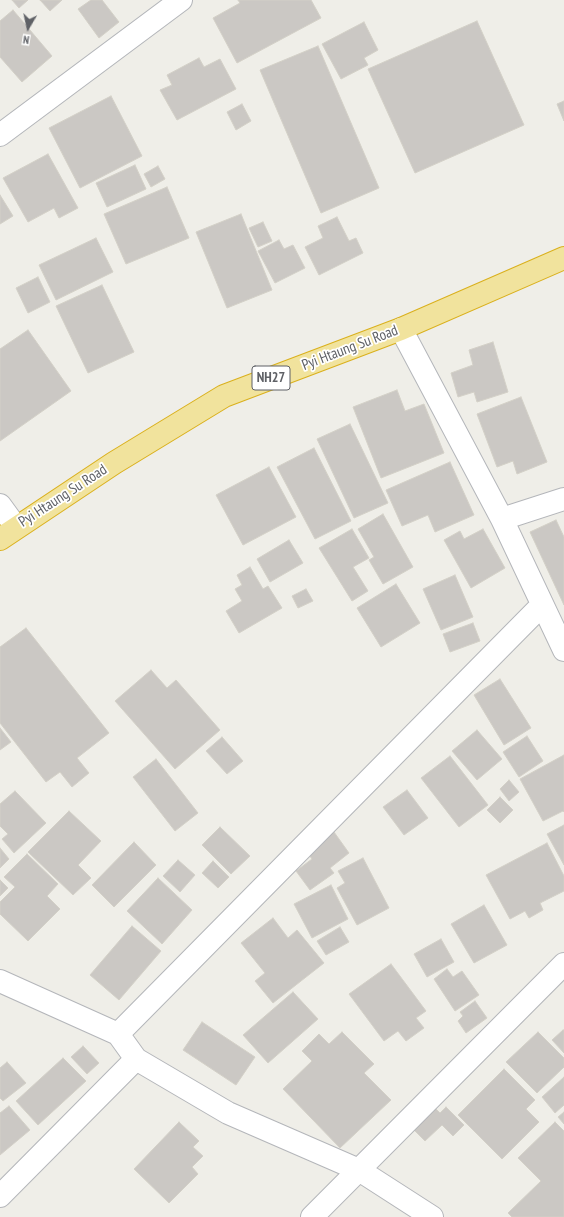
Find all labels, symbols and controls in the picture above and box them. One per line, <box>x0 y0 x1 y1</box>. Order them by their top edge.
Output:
north arrow <box>8 8 48 48</box>
text: N <box>22 32 30 47</box>
street label: Pyi Htaung Su Road <box>299 321 401 375</box>
road number: NH27 <box>252 366 290 390</box>
street label: Pyi Htaung Su Road <box>16 461 110 531</box>

